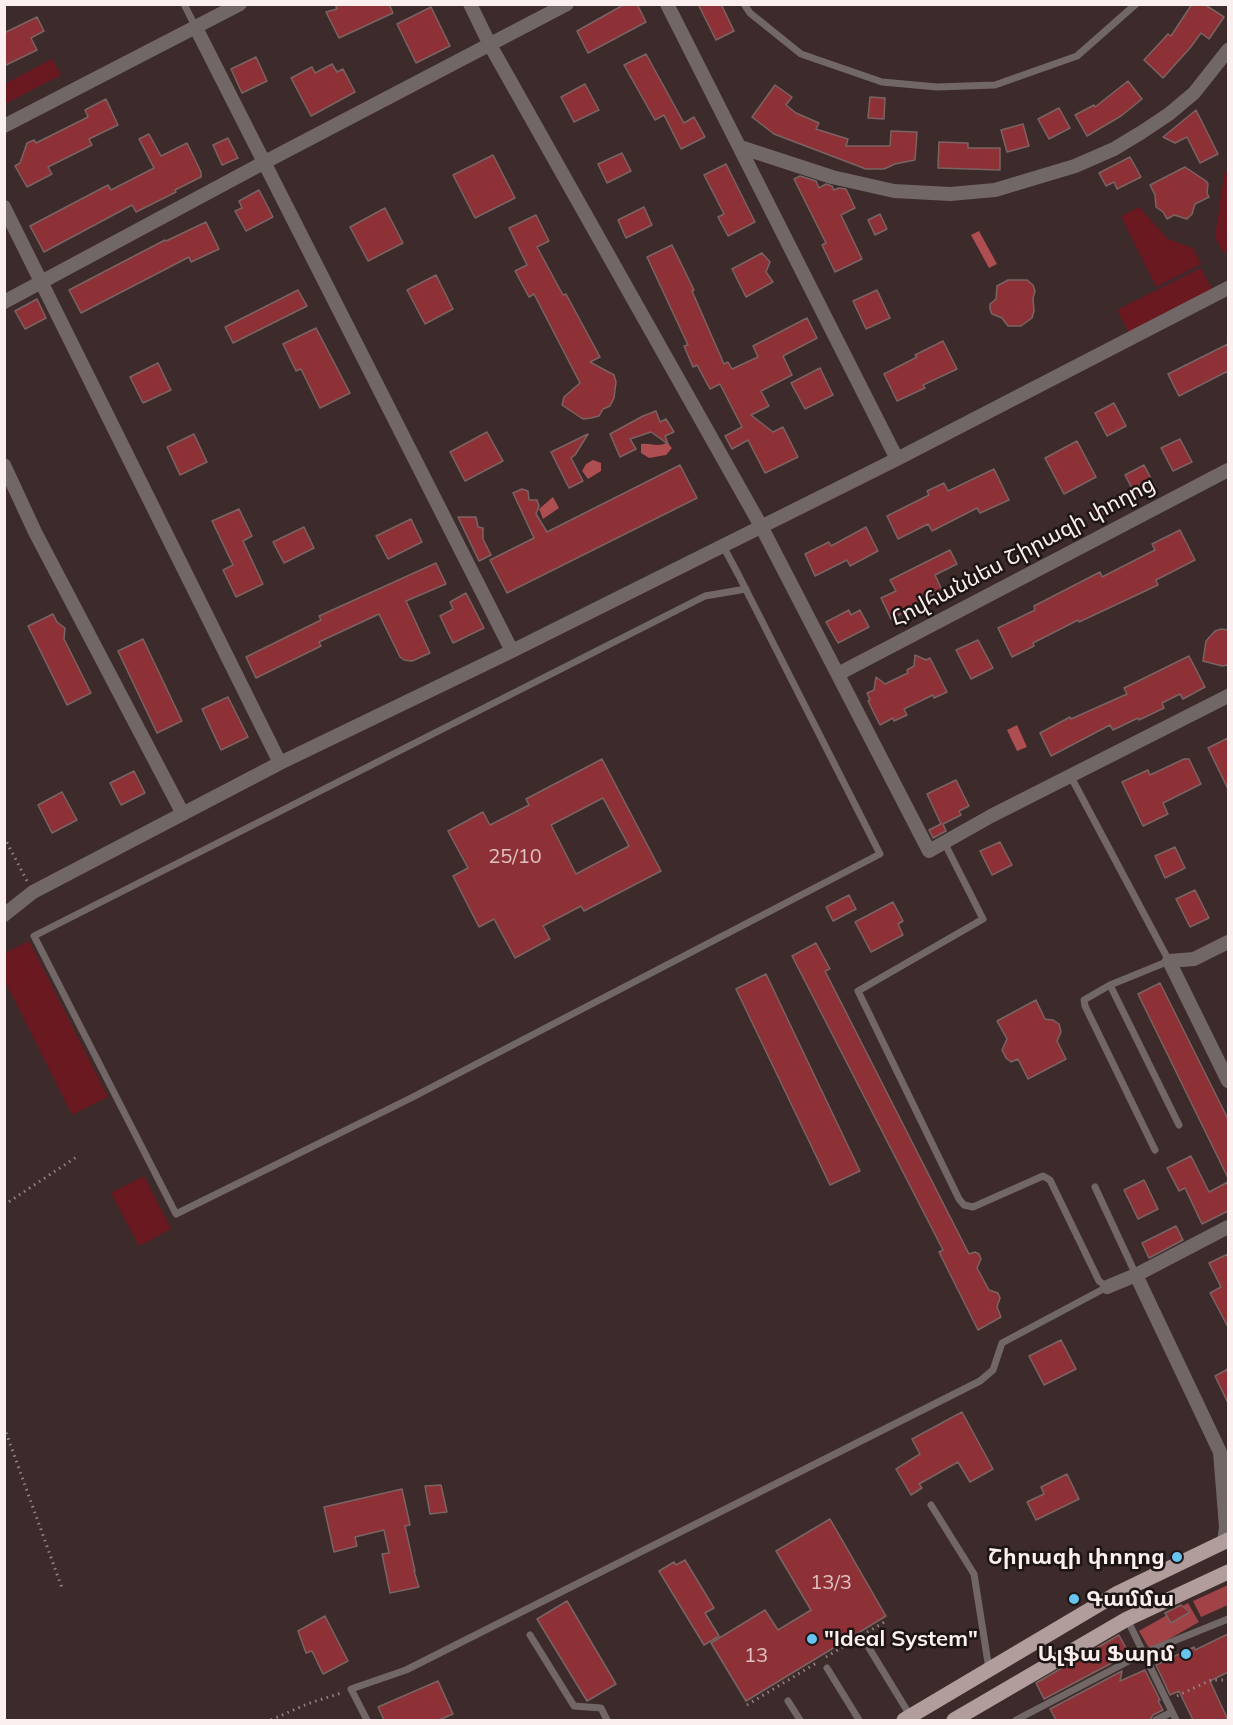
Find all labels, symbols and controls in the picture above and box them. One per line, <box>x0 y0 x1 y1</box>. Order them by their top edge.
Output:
street label: Հովհաննես Շիրազի փողոց <box>887 471 1159 633</box>
house number: 25/10 <box>488 845 542 869</box>
place label: Շիրազի փողոց <box>988 1544 1165 1570</box>
marker: Շիրազի փողոց <box>1170 1550 1184 1564</box>
house number: 13/3 <box>810 1571 852 1595</box>
place label: Գամմա <box>1086 1586 1174 1612</box>
marker: Գամմա <box>1067 1592 1081 1606</box>
place label: "Ideal System" <box>824 1626 978 1652</box>
marker: "Ideal System" <box>805 1632 819 1646</box>
place label: Ալֆա Ֆարմ <box>1038 1641 1174 1667</box>
house number: 13 <box>744 1644 768 1668</box>
marker: Ալֆա Ֆարմ <box>1179 1647 1193 1661</box>

